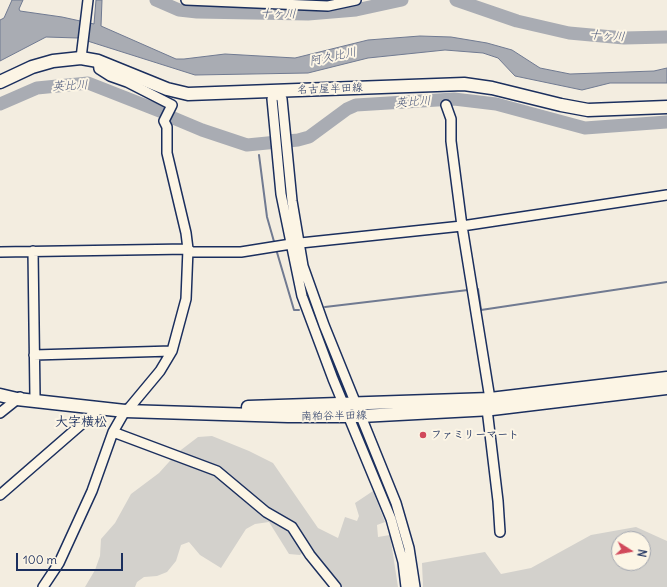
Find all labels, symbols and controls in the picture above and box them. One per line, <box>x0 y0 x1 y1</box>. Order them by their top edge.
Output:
water label: 十ヶ川 <box>260 6 296 22</box>
water label: 十ヶ川 <box>589 28 625 44</box>
water label: 阿久比川 <box>308 45 358 69</box>
water label: 英比川 <box>52 78 88 94</box>
street label: 名古屋半田線 <box>297 81 363 97</box>
water label: 英比川 <box>395 94 431 110</box>
street label: 南粕谷半田線 <box>301 409 367 423</box>
district label: 大字横松 <box>55 414 107 430</box>
place label: ファミリーマート <box>431 428 519 442</box>
marker: ファミリーマート <box>418 430 428 440</box>
north arrow <box>611 531 651 571</box>
scale bar <box>18 545 125 571</box>
text: N <box>634 548 649 558</box>
text: 100 m <box>23 552 57 567</box>

